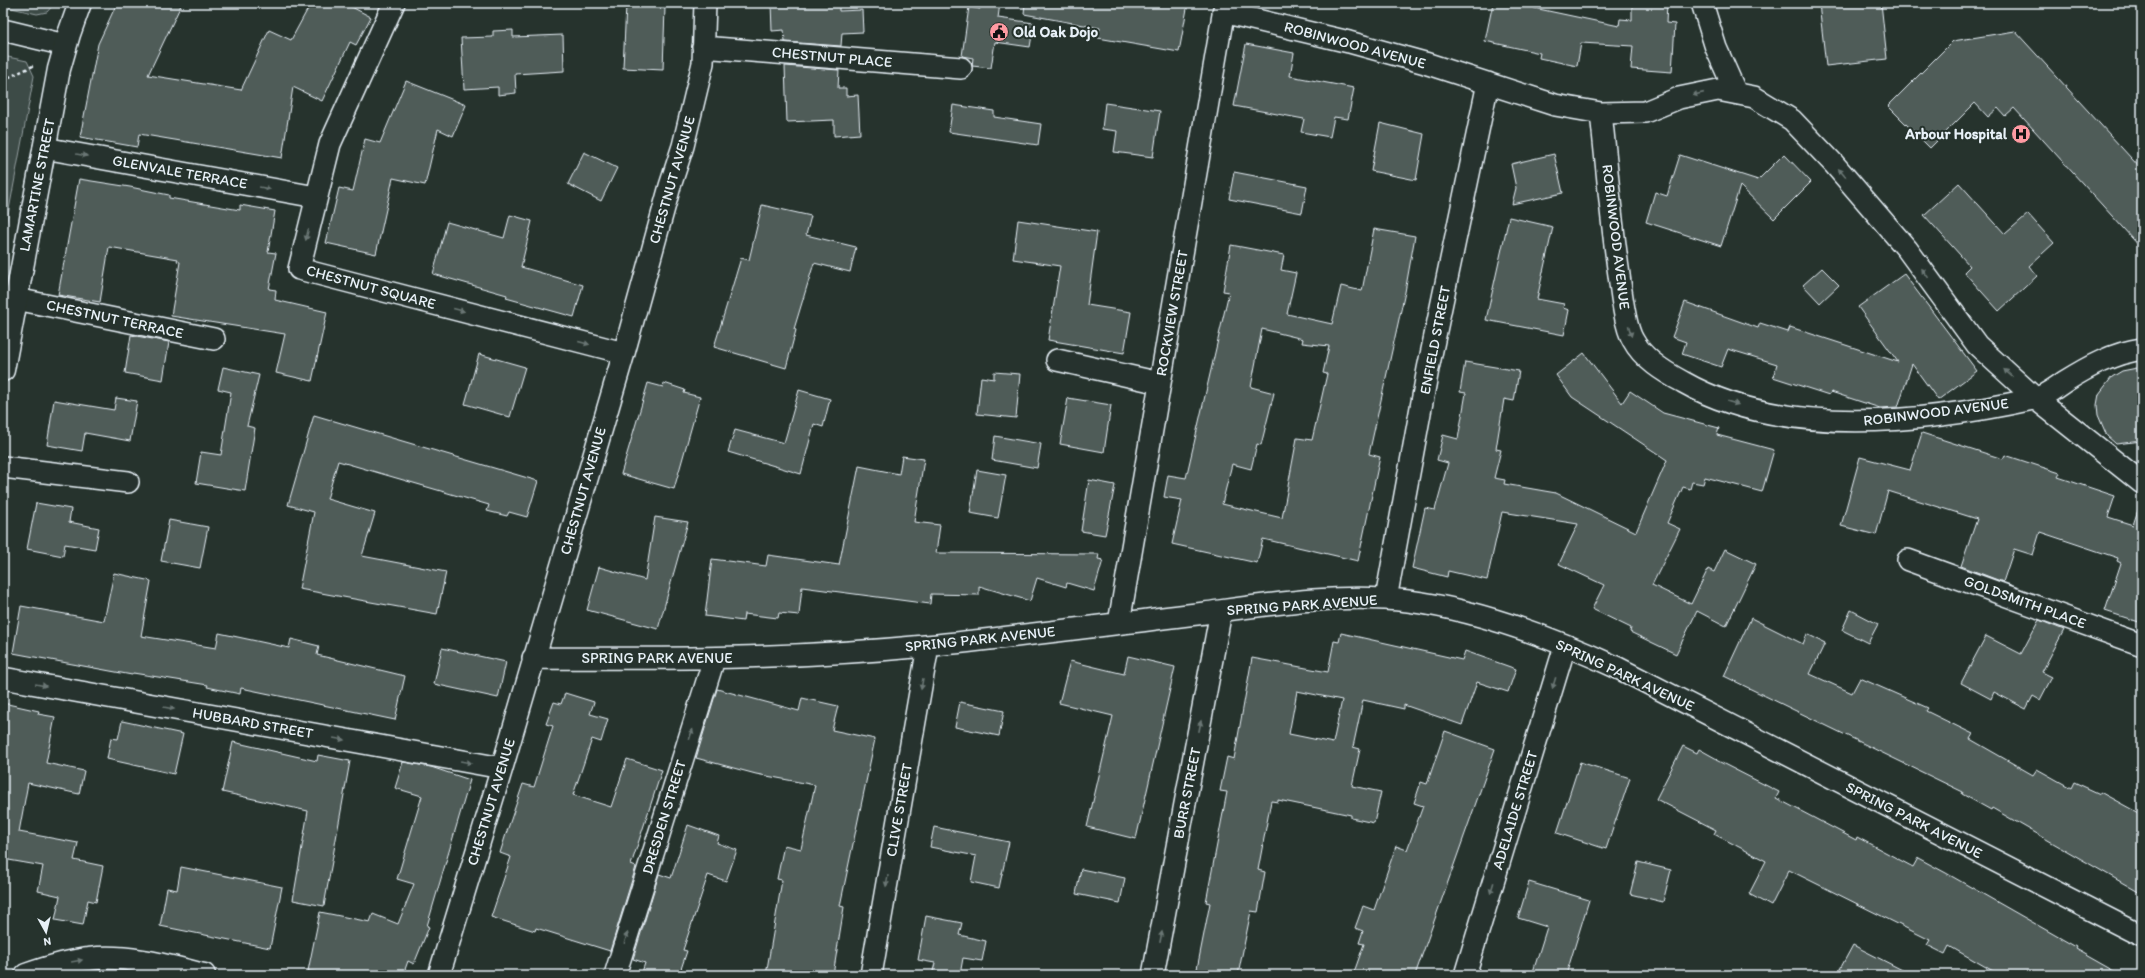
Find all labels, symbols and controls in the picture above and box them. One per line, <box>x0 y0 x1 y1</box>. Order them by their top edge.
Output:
street label: ROBINWOOD AVENUE <box>1282 17 1428 73</box>
public building icon: Old Oak Dojo <box>988 21 1010 43</box>
place label: Old Oak Dojo <box>1013 23 1099 42</box>
street label: CHESTNUT PLACE <box>771 43 893 71</box>
one-way arrow <box>1692 92 1704 98</box>
street label: CHESTNUT AVENUE <box>645 114 699 246</box>
street label: LAMARTINE STREET <box>15 116 59 253</box>
hospital icon: Arbour Hospital <box>2010 123 2032 145</box>
place label: Arbour Hospital <box>1904 125 2008 144</box>
street label: GLENVALE TERRACE <box>111 151 249 193</box>
one-way arrow <box>76 152 88 158</box>
street label: ROBINWOOD AVENUE <box>1598 163 1634 311</box>
one-way arrow <box>1838 168 1847 178</box>
one-way arrow <box>259 185 271 191</box>
one-way arrow <box>304 229 310 241</box>
street label: ROCKVIEW STREET <box>1152 248 1192 377</box>
street label: CHESTNUT SQUARE <box>304 261 438 313</box>
one-way arrow <box>1920 268 1929 279</box>
street label: ENFIELD STREET <box>1416 284 1454 396</box>
street label: CHESTNUT TERRACE <box>45 296 185 342</box>
one-way arrow <box>452 308 465 314</box>
one-way arrow <box>1627 326 1633 338</box>
one-way arrow <box>579 340 591 346</box>
one-way arrow <box>2003 368 2013 377</box>
street label: ROBINWOOD AVENUE <box>1862 394 2010 430</box>
one-way arrow <box>1727 400 1739 406</box>
street label: CHESTNUT AVENUE <box>556 425 610 557</box>
street label: GOLDSMITH PLACE <box>1961 571 2089 633</box>
street label: SPRING PARK AVENUE <box>1226 591 1378 619</box>
street label: SPRING PARK AVENUE <box>904 622 1056 656</box>
street label: SPRING PARK AVENUE <box>1553 635 1697 715</box>
street label: SPRING PARK AVENUE <box>582 649 732 667</box>
one-way arrow <box>1551 677 1557 689</box>
one-way arrow <box>918 678 924 690</box>
one-way arrow <box>35 682 47 688</box>
street label: HUBBARD STREET <box>191 704 315 743</box>
one-way arrow <box>163 705 175 711</box>
one-way arrow <box>1197 720 1203 732</box>
one-way arrow <box>688 727 694 739</box>
one-way arrow <box>332 736 345 742</box>
street label: CHESTNUT AVENUE <box>463 736 519 868</box>
street label: BURR STREET <box>1169 745 1205 840</box>
street label: ADELAIDE STREET <box>1488 748 1542 872</box>
street label: DRESDEN STREET <box>638 757 690 876</box>
one-way arrow <box>460 759 473 765</box>
street label: CLIVE STREET <box>882 761 916 858</box>
street label: SPRING PARK AVENUE <box>1843 778 1985 862</box>
one-way arrow <box>884 875 890 887</box>
one-way arrow <box>1489 882 1495 894</box>
north arrow <box>26 912 66 952</box>
one-way arrow <box>623 931 629 943</box>
one-way arrow <box>1158 931 1164 943</box>
text: N <box>43 934 52 948</box>
one-way arrow <box>71 958 83 964</box>

